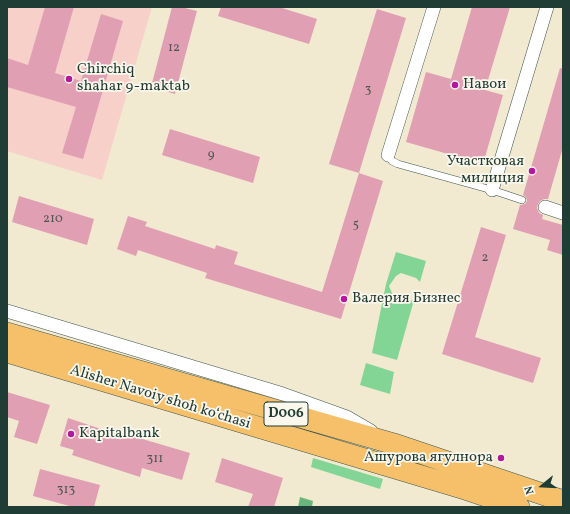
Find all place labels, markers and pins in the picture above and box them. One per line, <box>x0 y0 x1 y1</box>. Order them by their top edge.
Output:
place label: Chirchiq shahar 9-maktab <box>77 61 190 96</box>
marker: Chirchiq shahar 9-maktab <box>64 74 74 84</box>
place label: Навои <box>463 76 506 94</box>
marker: Навои <box>450 80 460 90</box>
place label: Участковая милиция <box>447 153 524 188</box>
marker: Участковая милиция <box>527 166 537 176</box>
place label: Валерия Бизнес <box>352 290 460 308</box>
marker: Валерия Бизнес <box>339 294 349 304</box>
place label: Kapitalbank <box>79 425 160 443</box>
marker: Kapitalbank <box>66 429 76 439</box>
place label: Ашурова ягулнора <box>364 449 493 467</box>
marker: Ашурова ягулнора <box>496 453 506 463</box>

